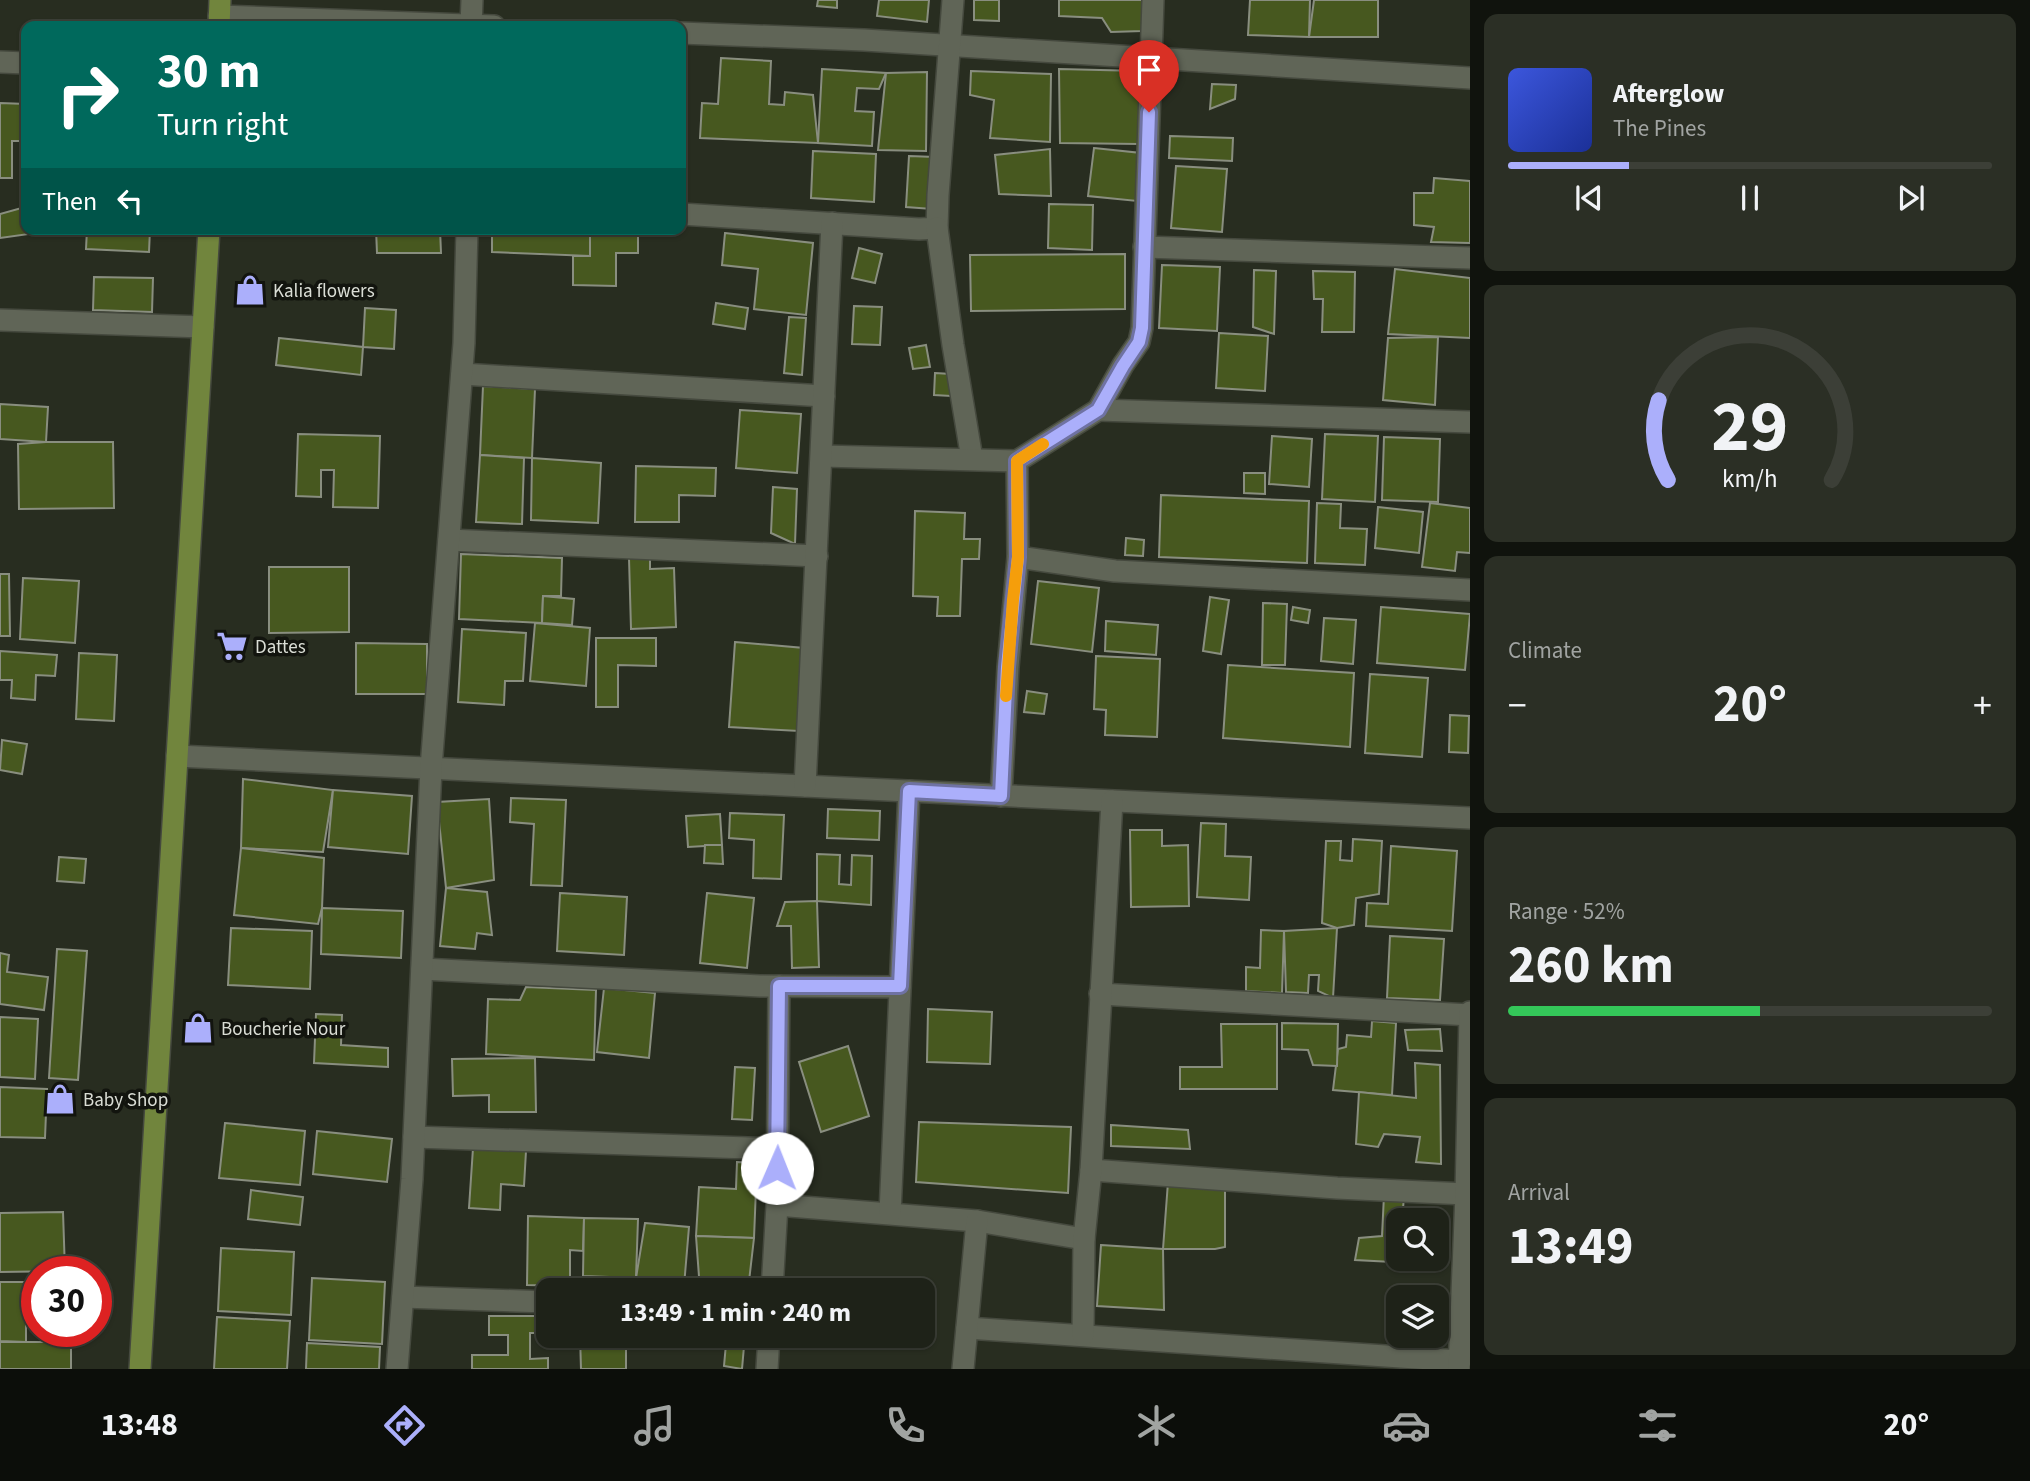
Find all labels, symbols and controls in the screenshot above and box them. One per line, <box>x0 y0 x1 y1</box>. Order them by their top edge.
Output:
text: 30 m <box>157 37 261 107</box>
pin <box>1119 40 1179 112</box>
icon: right <box>42 49 133 140</box>
icon: arrive <box>1130 51 1168 89</box>
text: Afterglow <box>1613 75 1724 112</box>
text: Turn right <box>157 102 288 148</box>
text: The Pines <box>1613 112 1706 145</box>
icon: previous <box>1570 179 1608 217</box>
icon: pause <box>1731 179 1769 217</box>
icon: next <box>1892 179 1930 217</box>
icon: left <box>111 182 149 220</box>
text: Then <box>42 183 97 220</box>
shop icon: Kalia flowers <box>233 273 267 307</box>
place label: Kalia flowers <box>273 278 375 305</box>
text: 29 <box>1712 375 1788 479</box>
text: km/h <box>1722 460 1778 496</box>
supermarket icon: Dattes <box>215 629 249 663</box>
place label: Dattes <box>255 634 306 661</box>
text: Climate <box>1508 634 1582 667</box>
text: 20° <box>1713 668 1787 742</box>
text: − <box>1508 679 1527 733</box>
text: + <box>1973 679 1992 733</box>
text: Range · 52% <box>1508 895 1625 928</box>
text: 260 km <box>1508 929 1674 1003</box>
shop icon: Boucherie Nour <box>181 1011 215 1045</box>
place label: Boucherie Nour <box>221 1016 346 1043</box>
shop icon: Baby Shop <box>43 1082 77 1116</box>
place label: Baby Shop <box>83 1087 168 1114</box>
position arrow <box>740 1131 814 1205</box>
text: Arrival <box>1508 1176 1570 1209</box>
map controls <box>1386 1208 1449 1348</box>
button: search <box>1386 1208 1449 1271</box>
text: 13:49 <box>1508 1210 1633 1284</box>
speed limit sign: 30 <box>21 1256 112 1347</box>
button: layers <box>1386 1285 1449 1348</box>
text: 13:49 · 1 min · 240 m <box>620 1294 851 1331</box>
icon: directions <box>380 1401 429 1450</box>
icon: music <box>630 1401 679 1450</box>
icon: phone <box>881 1401 930 1450</box>
icon: climate <box>1132 1401 1181 1450</box>
icon: car <box>1382 1401 1431 1450</box>
icon: filters <box>1633 1401 1682 1450</box>
text: 13:48 <box>101 1402 178 1448</box>
text: 20° <box>1884 1402 1929 1448</box>

